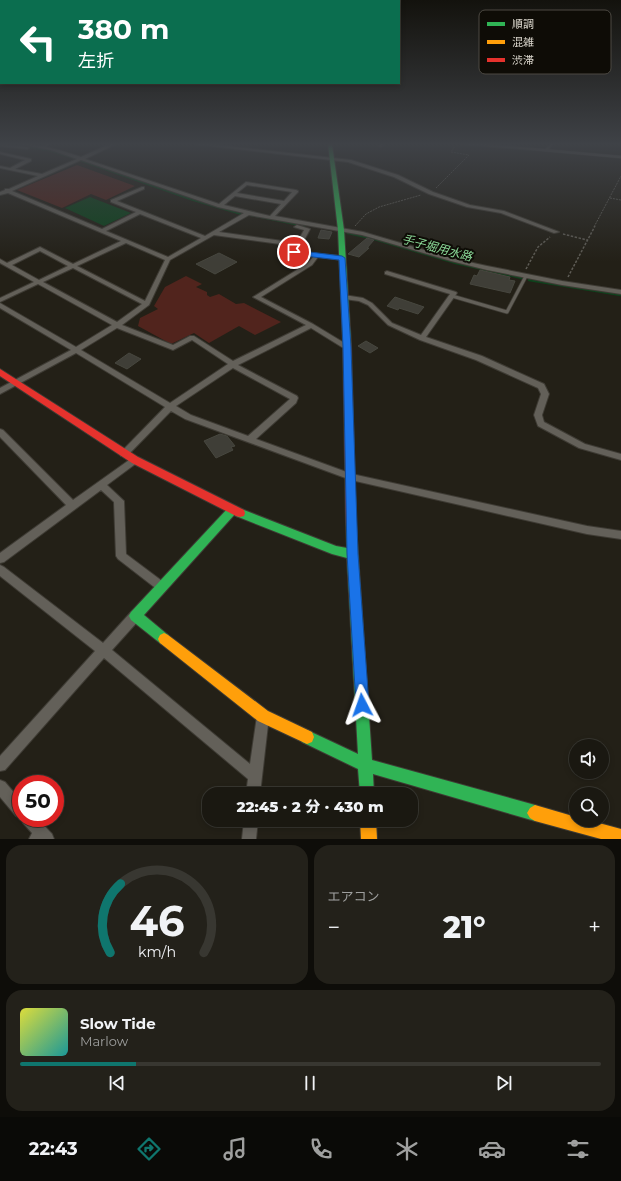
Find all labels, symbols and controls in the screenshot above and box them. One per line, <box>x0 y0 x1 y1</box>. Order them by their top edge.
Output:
legend <box>479 10 611 74</box>
text: 380 m <box>78 12 169 46</box>
icon: left <box>12 16 64 68</box>
text: 順調 <box>512 17 534 31</box>
text: 混雑 <box>512 35 534 49</box>
text: 左折 <box>78 50 114 72</box>
text: 渋滞 <box>512 53 534 67</box>
water label: 手子堀用水路 <box>400 231 475 264</box>
pin <box>277 235 311 269</box>
icon: arrive <box>283 241 305 263</box>
position arrow <box>341 684 383 726</box>
map controls <box>569 739 609 827</box>
button: sound <box>569 739 609 779</box>
speed limit sign: 50 <box>12 775 64 827</box>
button: search <box>569 787 609 827</box>
text: 22:45 · 2 分 · 430 m <box>236 797 384 816</box>
text: エアコン <box>328 888 380 904</box>
text: 46 <box>129 895 184 945</box>
text: 21° <box>443 909 486 946</box>
text: − <box>328 914 340 941</box>
text: + <box>588 914 601 941</box>
text: km/h <box>138 942 176 960</box>
text: Slow Tide <box>80 1014 156 1033</box>
text: Marlow <box>80 1033 128 1049</box>
icon: previous <box>106 1072 128 1094</box>
icon: pause <box>299 1072 321 1094</box>
icon: next <box>493 1072 515 1094</box>
icon: directions <box>135 1135 163 1163</box>
icon: music <box>221 1135 249 1163</box>
icon: phone <box>307 1135 335 1163</box>
icon: climate <box>393 1135 421 1163</box>
icon: car <box>478 1135 506 1163</box>
icon: filters <box>564 1135 592 1163</box>
text: 22:43 <box>29 1138 78 1160</box>

